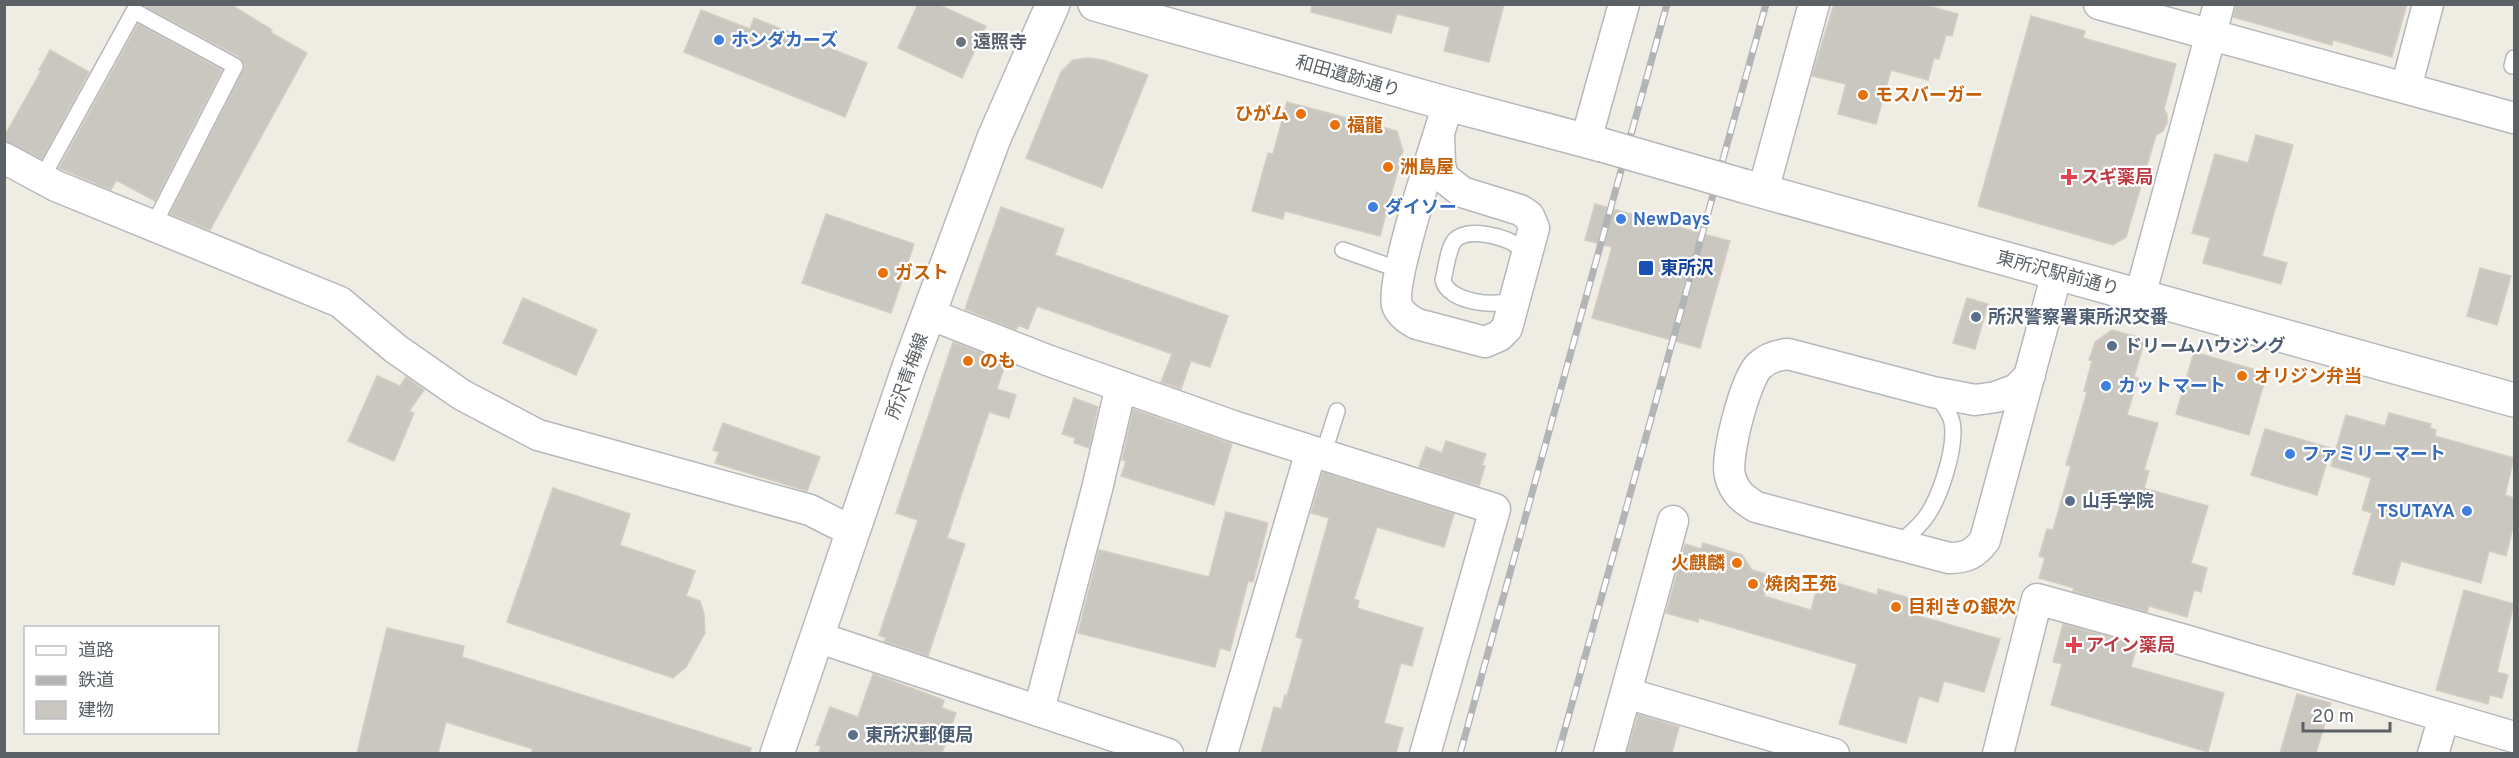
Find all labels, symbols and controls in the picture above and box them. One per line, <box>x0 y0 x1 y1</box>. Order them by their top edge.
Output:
place label: ホンダカーズ <box>731 30 838 53</box>
place label: 遠照寺 <box>973 32 1027 55</box>
marker: ホンダカーズ <box>712 33 726 47</box>
marker: 遠照寺 <box>954 35 968 49</box>
street label: 和田遺跡通り <box>1293 52 1403 103</box>
place label: モスバーガー <box>1875 85 1983 108</box>
marker: モスバーガー <box>1856 88 1870 102</box>
place label: ひがム <box>1235 104 1289 127</box>
marker: ひがム <box>1294 107 1308 121</box>
place label: 福龍 <box>1347 115 1383 138</box>
marker: 福龍 <box>1328 118 1342 132</box>
place label: 洲島屋 <box>1400 157 1454 180</box>
marker: 洲島屋 <box>1381 160 1395 174</box>
place label: スギ薬局 <box>2081 167 2153 190</box>
marker: スギ薬局 <box>2062 170 2076 184</box>
place label: ダイソー <box>1385 197 1457 220</box>
marker: ダイソー <box>1366 200 1380 214</box>
place label: NewDays <box>1633 209 1710 232</box>
marker: NewDays <box>1614 212 1628 226</box>
street label: 東所沢駅前通り <box>1994 247 2121 302</box>
place label: 東所沢 <box>1660 258 1714 281</box>
marker: 東所沢 <box>1637 259 1655 277</box>
place label: ガスト <box>895 263 949 286</box>
marker: ガスト <box>876 266 890 280</box>
place label: 所沢警察署東所沢交番 <box>1988 307 2168 330</box>
marker: 所沢警察署東所沢交番 <box>1969 310 1983 324</box>
street label: 所沢青梅線 <box>882 330 935 423</box>
place label: ドリームハウジング <box>2124 336 2285 359</box>
marker: ドリームハウジング <box>2105 339 2119 353</box>
place label: のも <box>980 351 1016 374</box>
marker: のも <box>961 354 975 368</box>
place label: オリジン弁当 <box>2254 366 2362 389</box>
marker: オリジン弁当 <box>2235 369 2249 383</box>
place label: カットマート <box>2118 376 2226 399</box>
marker: カットマート <box>2099 379 2113 393</box>
place label: ファミリーマート <box>2302 444 2446 467</box>
marker: ファミリーマート <box>2283 447 2297 461</box>
place label: 山手学院 <box>2082 491 2154 514</box>
marker: 山手学院 <box>2063 494 2077 508</box>
place label: TSUTAYA <box>2377 501 2455 524</box>
marker: TSUTAYA <box>2460 504 2474 518</box>
place label: 火麒麟 <box>1671 553 1725 576</box>
marker: 火麒麟 <box>1730 556 1744 570</box>
place label: 焼肉王苑 <box>1765 574 1837 597</box>
marker: 焼肉王苑 <box>1746 577 1760 591</box>
place label: 目利きの銀次 <box>1908 597 2016 620</box>
marker: 目利きの銀次 <box>1889 600 1903 614</box>
legend <box>24 626 219 734</box>
place label: アイン薬局 <box>2086 635 2175 658</box>
marker: アイン薬局 <box>2067 638 2081 652</box>
text: 道路 <box>78 640 114 663</box>
text: 鉄道 <box>78 670 114 693</box>
scale bar <box>2303 695 2390 733</box>
text: 建物 <box>78 700 114 723</box>
text: 20 m <box>2312 706 2354 729</box>
place label: 東所沢郵便局 <box>865 725 973 748</box>
marker: 東所沢郵便局 <box>846 728 860 742</box>

